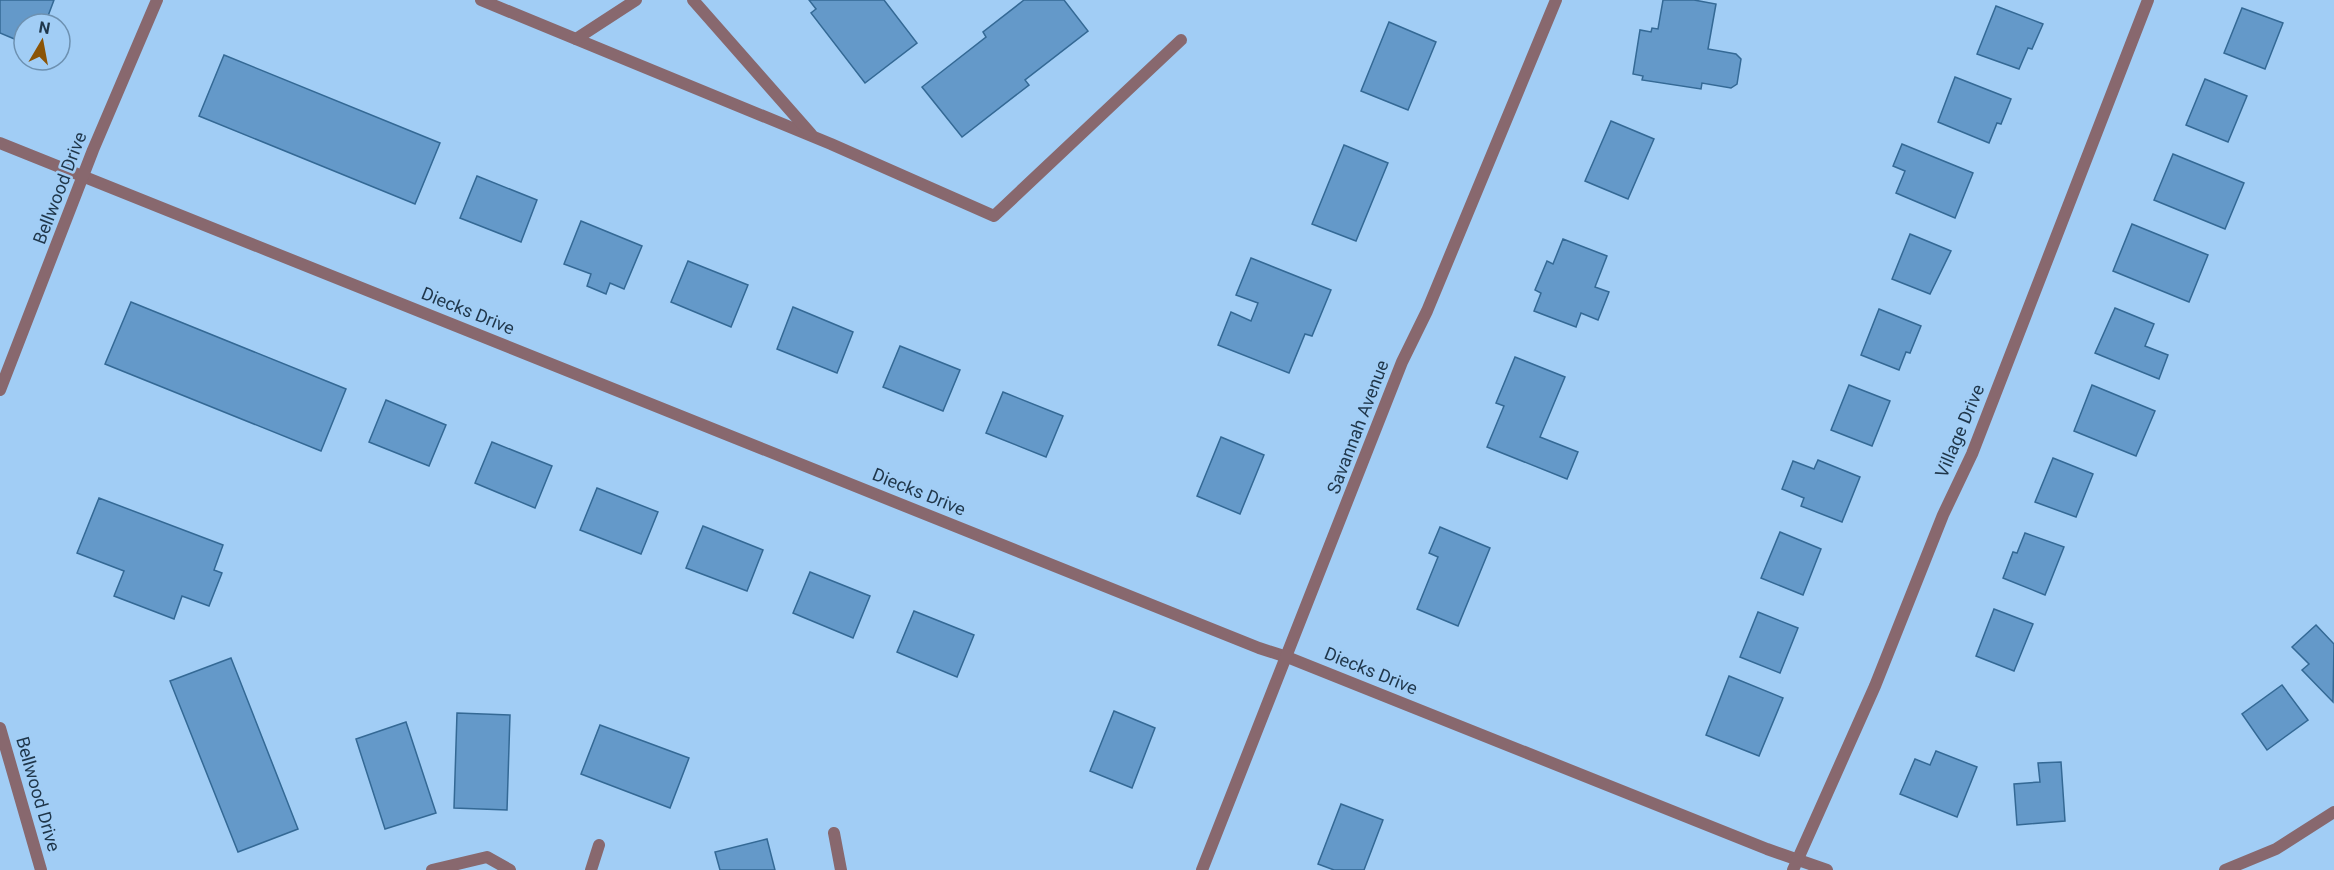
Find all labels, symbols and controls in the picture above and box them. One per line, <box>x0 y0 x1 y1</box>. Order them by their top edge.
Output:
north arrow <box>12 12 72 72</box>
text: N <box>37 17 52 38</box>
street label: Bellwood Drive <box>28 129 91 247</box>
street label: Diecks Drive <box>419 282 518 339</box>
street label: Savannah Avenue <box>1322 357 1393 497</box>
street label: Village Drive <box>1931 381 1989 480</box>
street label: Diecks Drive <box>870 463 969 520</box>
street label: Diecks Drive <box>1322 642 1421 699</box>
street label: Bellwood Drive <box>12 734 65 854</box>

